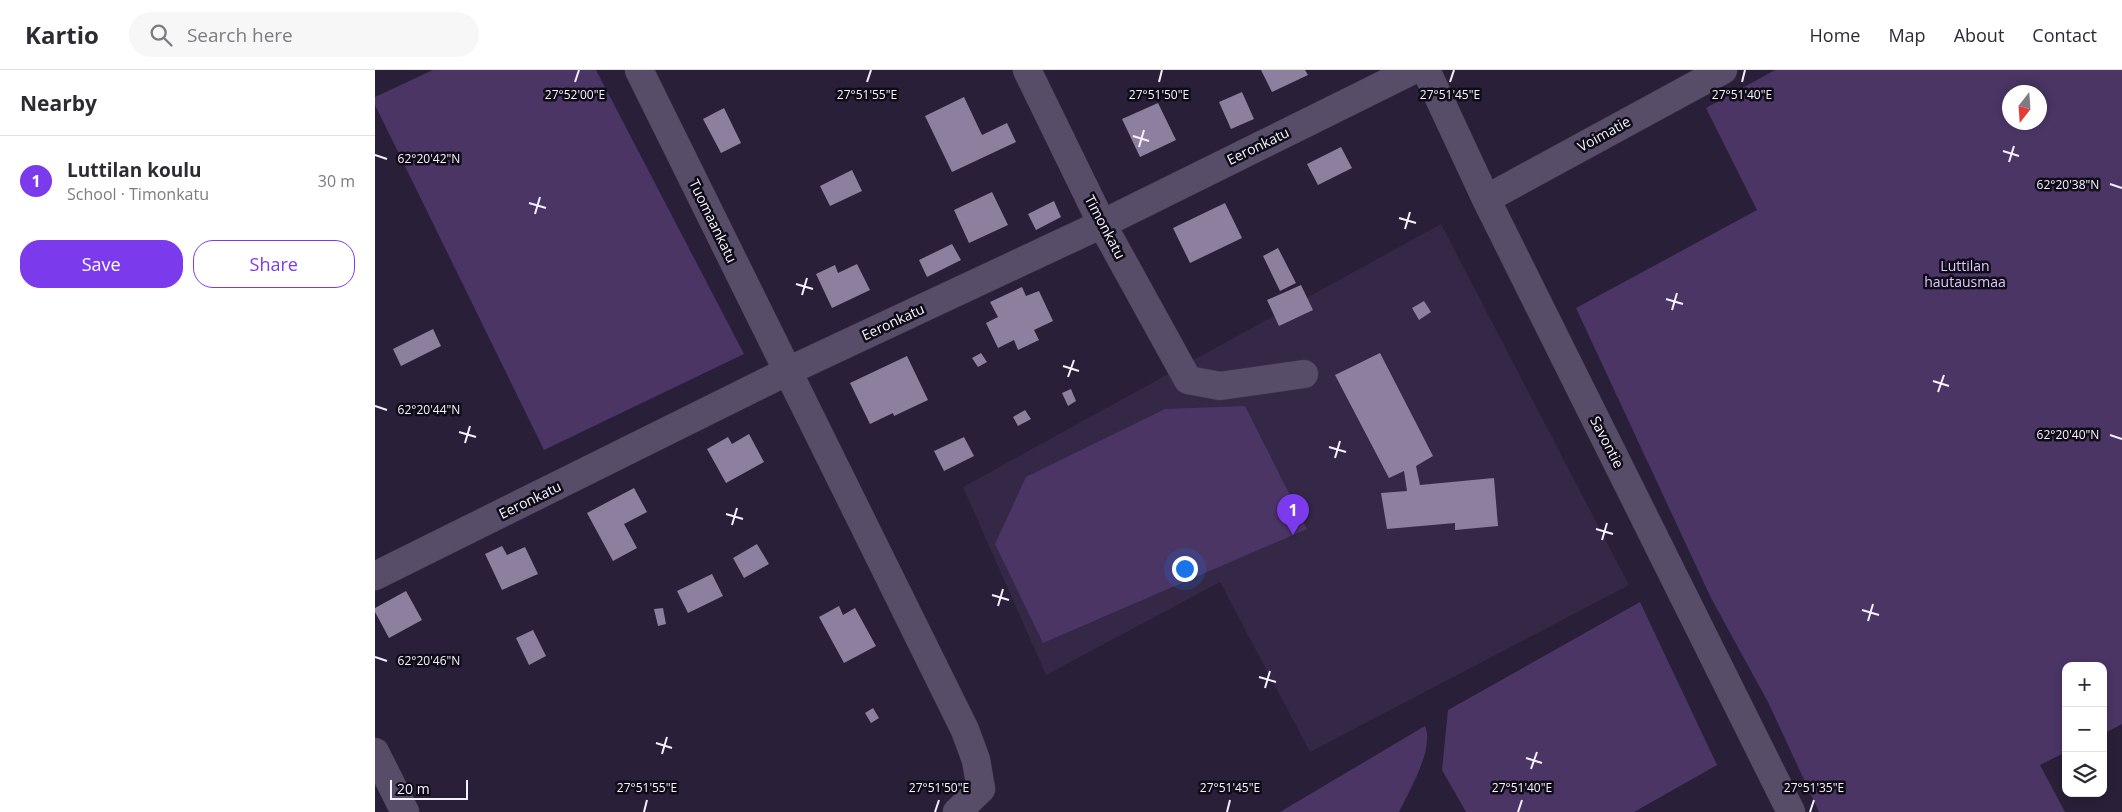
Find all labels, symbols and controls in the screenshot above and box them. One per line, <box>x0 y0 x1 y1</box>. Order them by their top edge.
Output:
search box <box>129 12 479 57</box>
text: Kartio <box>25 18 99 51</box>
icon: search <box>147 21 175 49</box>
text: Search here <box>187 22 293 48</box>
text: Home <box>1810 23 1860 47</box>
text: Map <box>1888 23 1926 47</box>
text: About <box>1954 23 2004 47</box>
text: Contact <box>2032 23 2097 47</box>
north arrow <box>2002 85 2047 130</box>
text: 27°52'00"E <box>545 86 605 103</box>
text: 27°51'55"E <box>837 86 897 103</box>
text: 27°51'50"E <box>1129 86 1189 103</box>
text: 27°51'45"E <box>1420 86 1480 103</box>
text: 27°51'40"E <box>1712 86 1772 103</box>
text: Nearby <box>20 89 97 117</box>
street label: Voimatie <box>1574 111 1634 156</box>
street label: Eeronkatu <box>1223 122 1292 169</box>
text: 62°20'42"N <box>398 150 460 167</box>
text: Luttilan koulu <box>67 157 202 183</box>
text: 1 <box>31 170 41 192</box>
text: 30 m <box>318 170 355 192</box>
street label: Tuomaankatu <box>685 176 742 266</box>
text: 62°20'38"N <box>2037 176 2099 193</box>
text: School · Timonkatu <box>67 183 209 205</box>
street label: Timonkatu <box>1081 191 1130 262</box>
button: Save <box>20 240 183 288</box>
button: Share <box>193 240 355 288</box>
park label: Luttilan hautausmaa <box>1924 256 2006 291</box>
street label: Eeronkatu <box>858 299 927 344</box>
text: 62°20'44"N <box>398 401 460 418</box>
street label: Savontie <box>1586 413 1629 471</box>
text: 62°20'40"N <box>2037 426 2099 443</box>
street label: Eeronkatu <box>495 476 564 523</box>
pin: 1 <box>1277 494 1309 535</box>
your location <box>1172 556 1198 582</box>
text: 62°20'46"N <box>398 652 460 669</box>
map controls <box>2062 662 2107 797</box>
button: + <box>2062 662 2107 707</box>
button: − <box>2062 707 2107 752</box>
button: layers <box>2062 752 2107 797</box>
scale bar <box>390 777 467 800</box>
text: 20 m <box>397 779 430 798</box>
text: 27°51'55"E <box>617 779 677 796</box>
text: 27°51'50"E <box>909 779 969 796</box>
text: 27°51'45"E <box>1200 779 1260 796</box>
text: 27°51'40"E <box>1492 779 1552 796</box>
text: 27°51'35"E <box>1784 779 1844 796</box>

